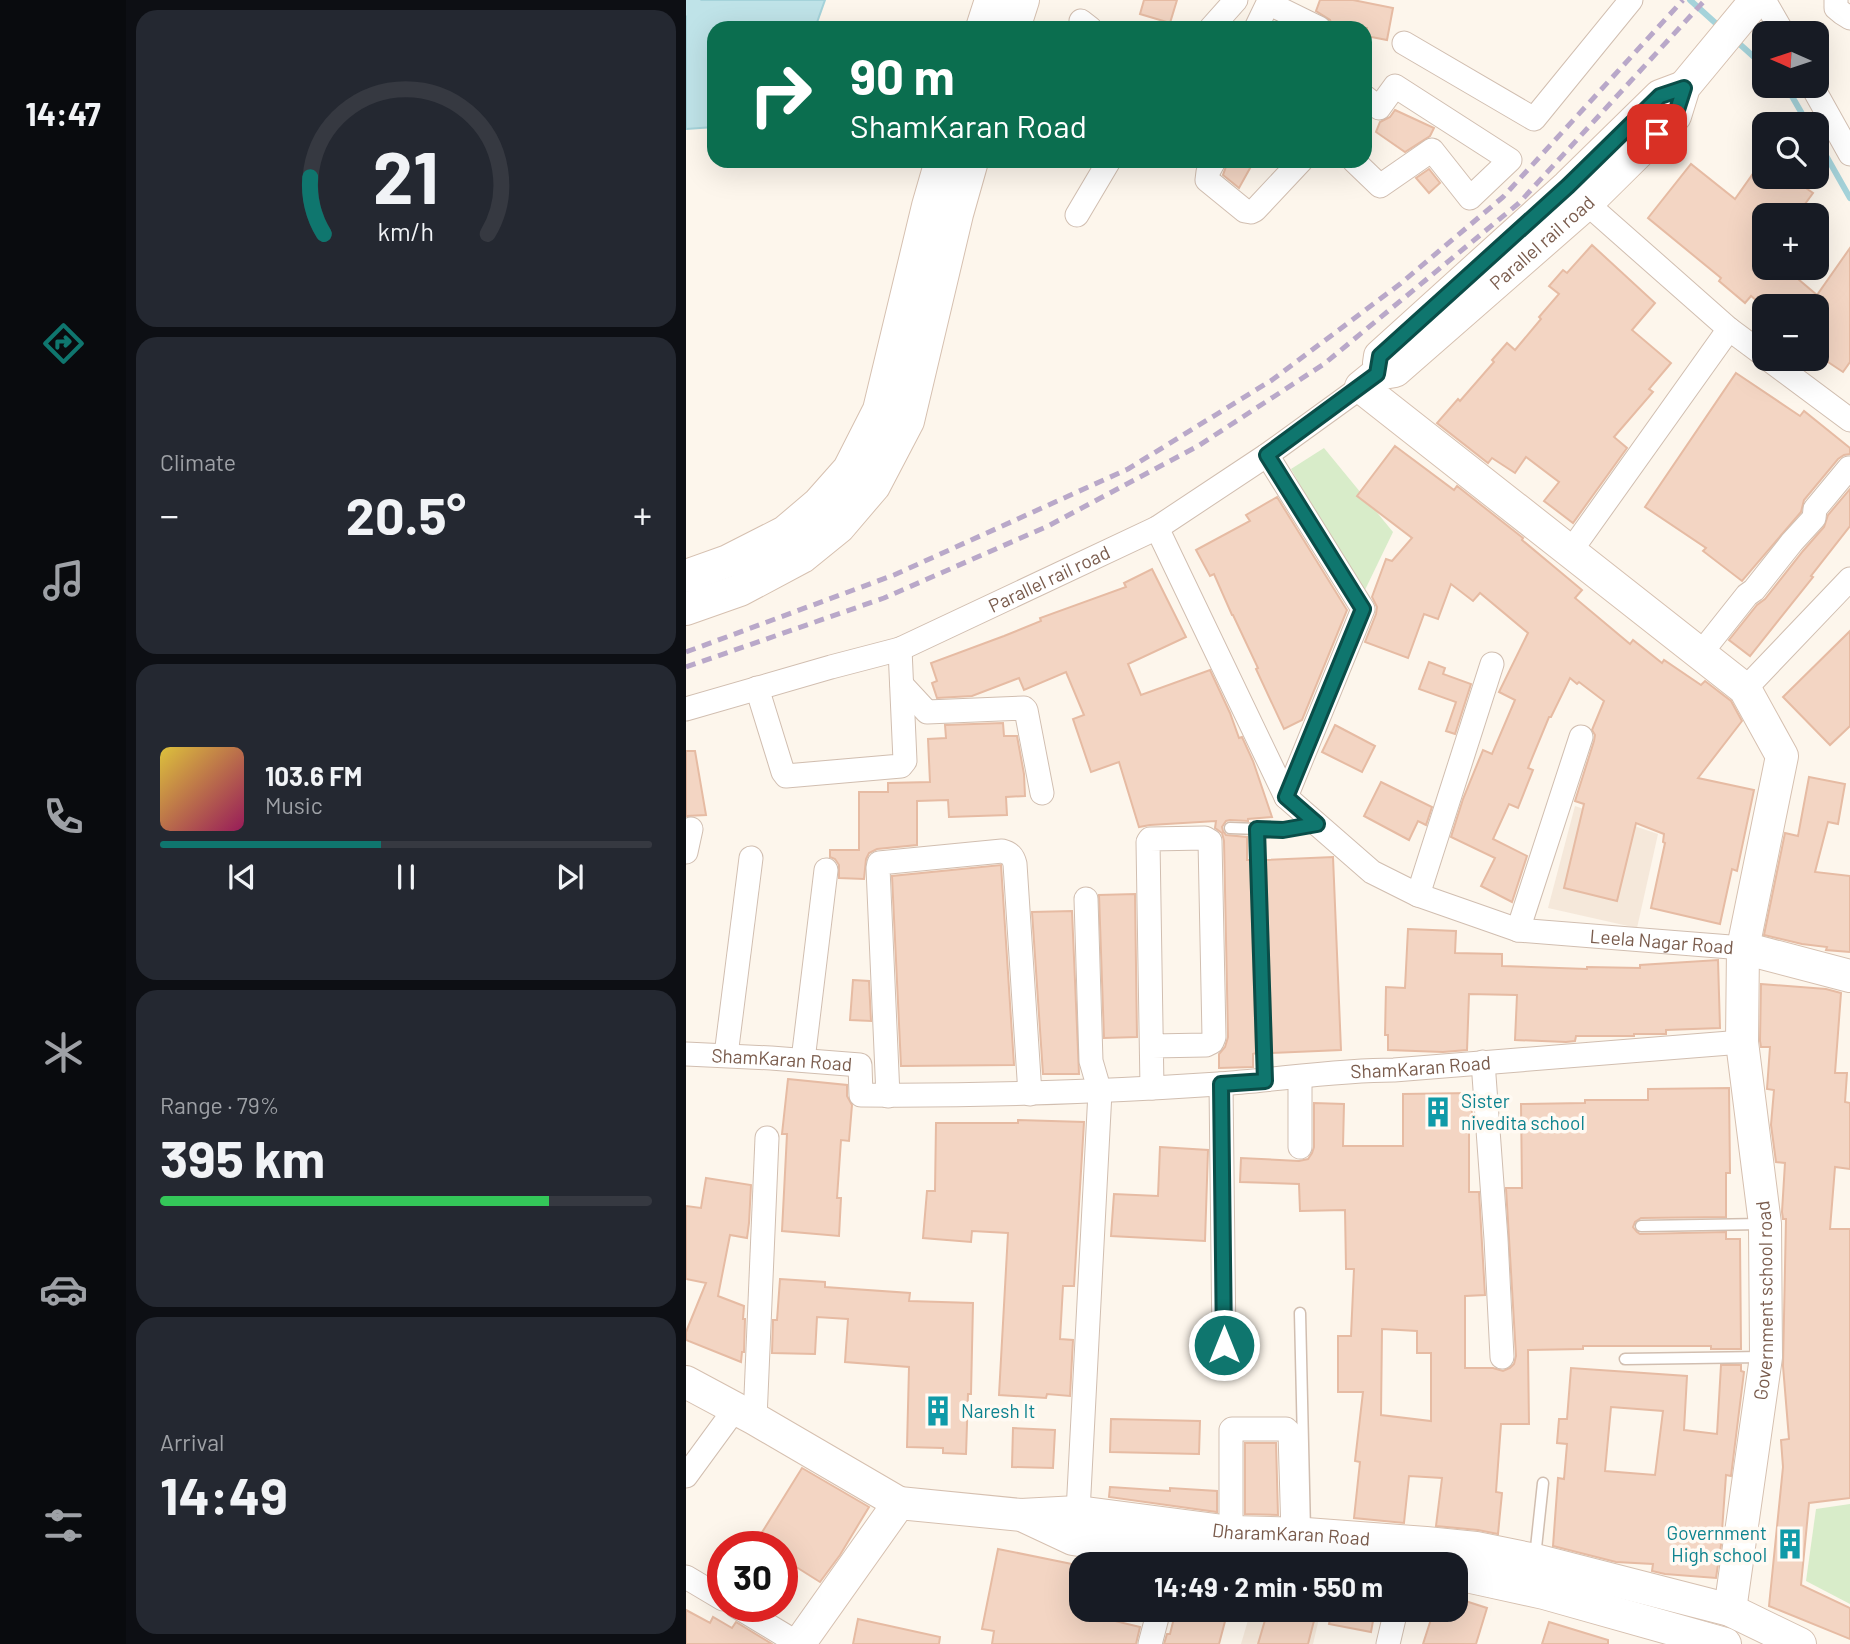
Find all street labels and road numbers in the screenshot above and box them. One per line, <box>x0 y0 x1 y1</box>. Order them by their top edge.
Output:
street label: Parallel rail road <box>1484 190 1599 294</box>
street label: Parallel rail road <box>984 540 1113 617</box>
street label: Leela Nagar Road <box>1589 924 1735 958</box>
street label: ShamKaran Road <box>711 1043 853 1075</box>
street label: ShamKaran Road <box>1350 1050 1492 1083</box>
street label: Government school road <box>1748 1200 1777 1402</box>
street label: DharamKaran Road <box>1211 1518 1371 1550</box>

